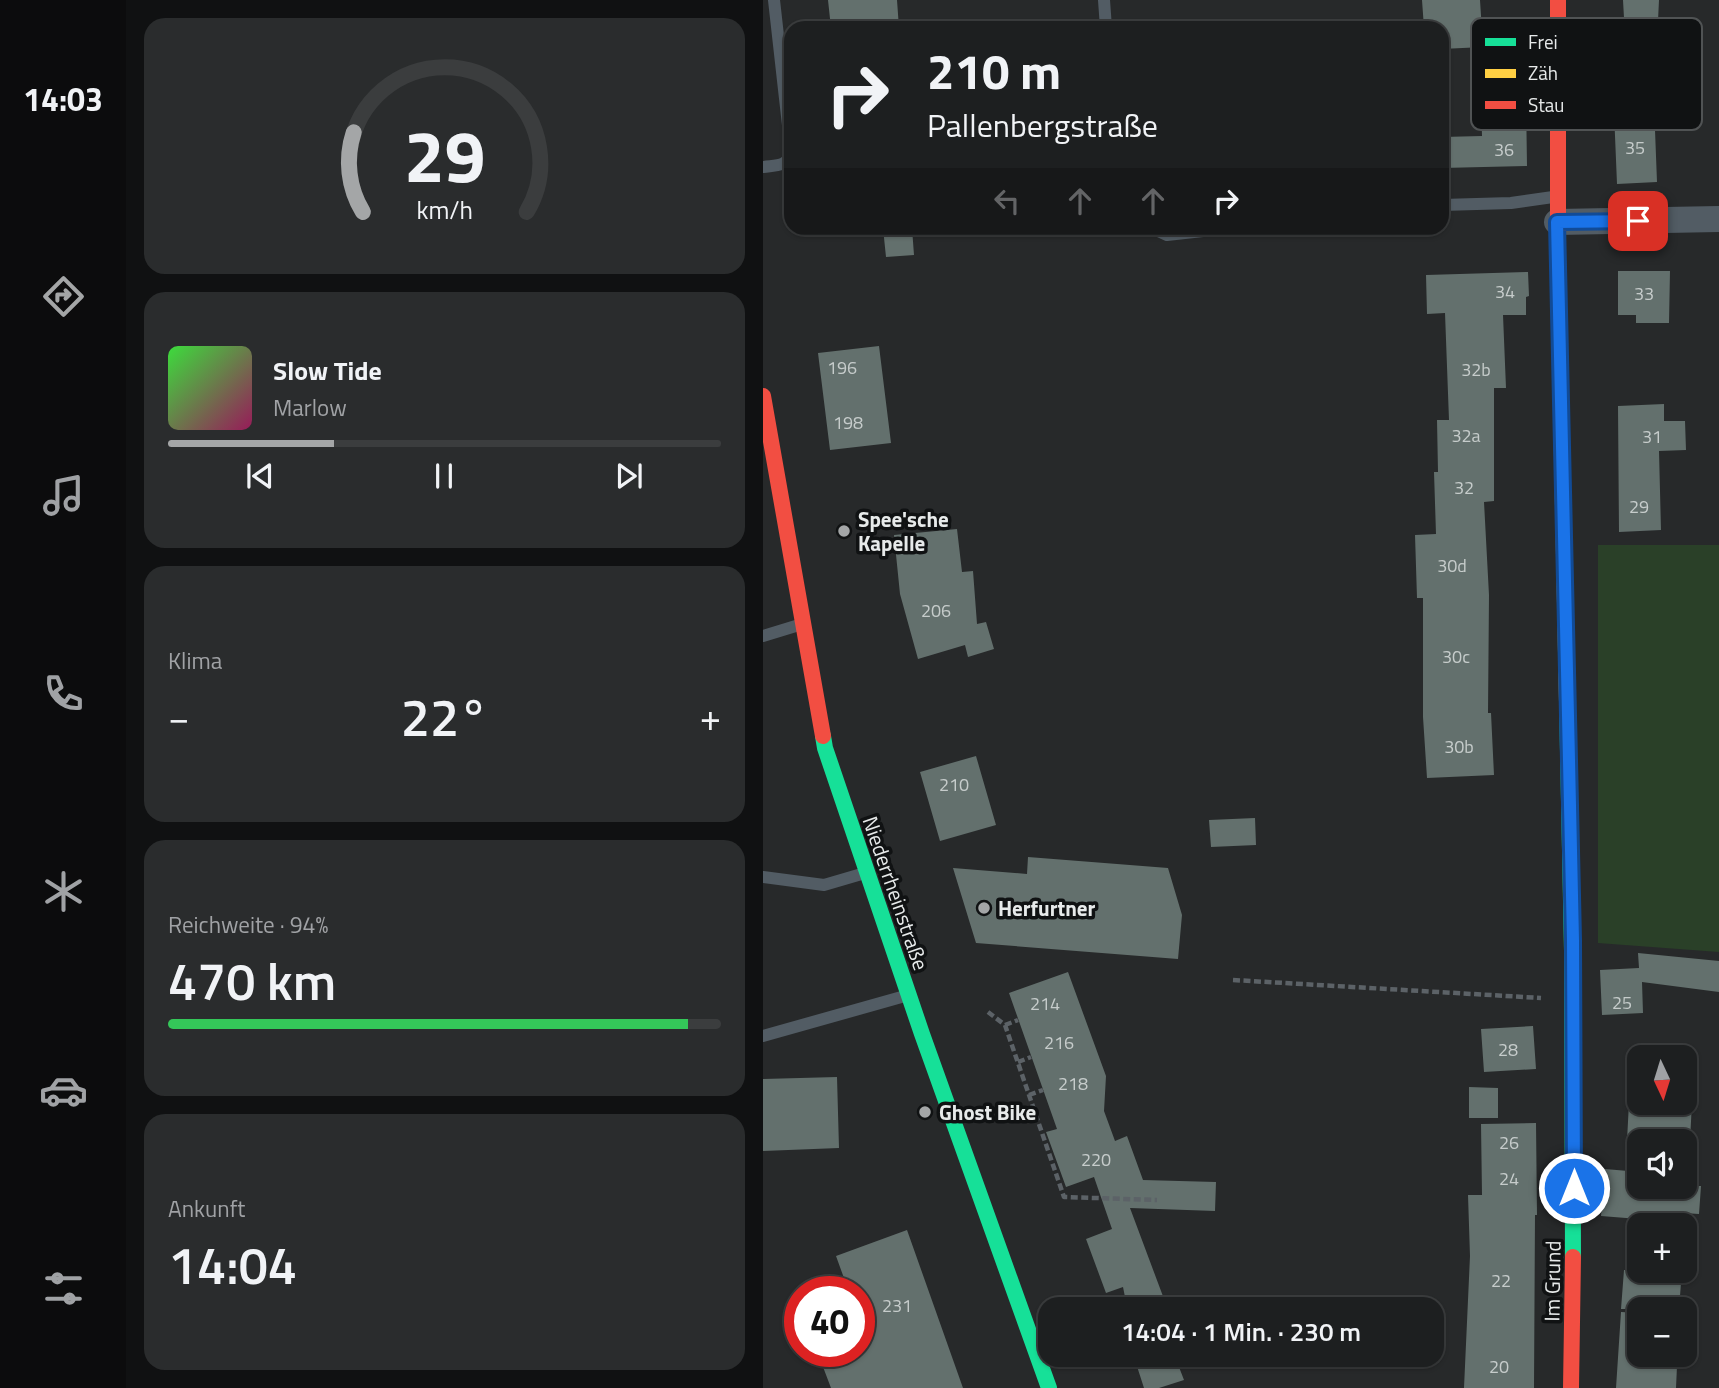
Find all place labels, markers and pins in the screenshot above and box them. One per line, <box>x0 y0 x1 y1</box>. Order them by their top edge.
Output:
pin <box>1608 191 1668 251</box>
place label: Spee'sche Kapelle <box>858 503 949 559</box>
marker: Spee'sche Kapelle <box>836 523 852 539</box>
place label: Herfurtner <box>998 892 1096 924</box>
marker: Herfurtner <box>976 900 992 916</box>
place label: Ghost Bike <box>939 1096 1036 1128</box>
marker: Ghost Bike <box>917 1104 933 1120</box>

